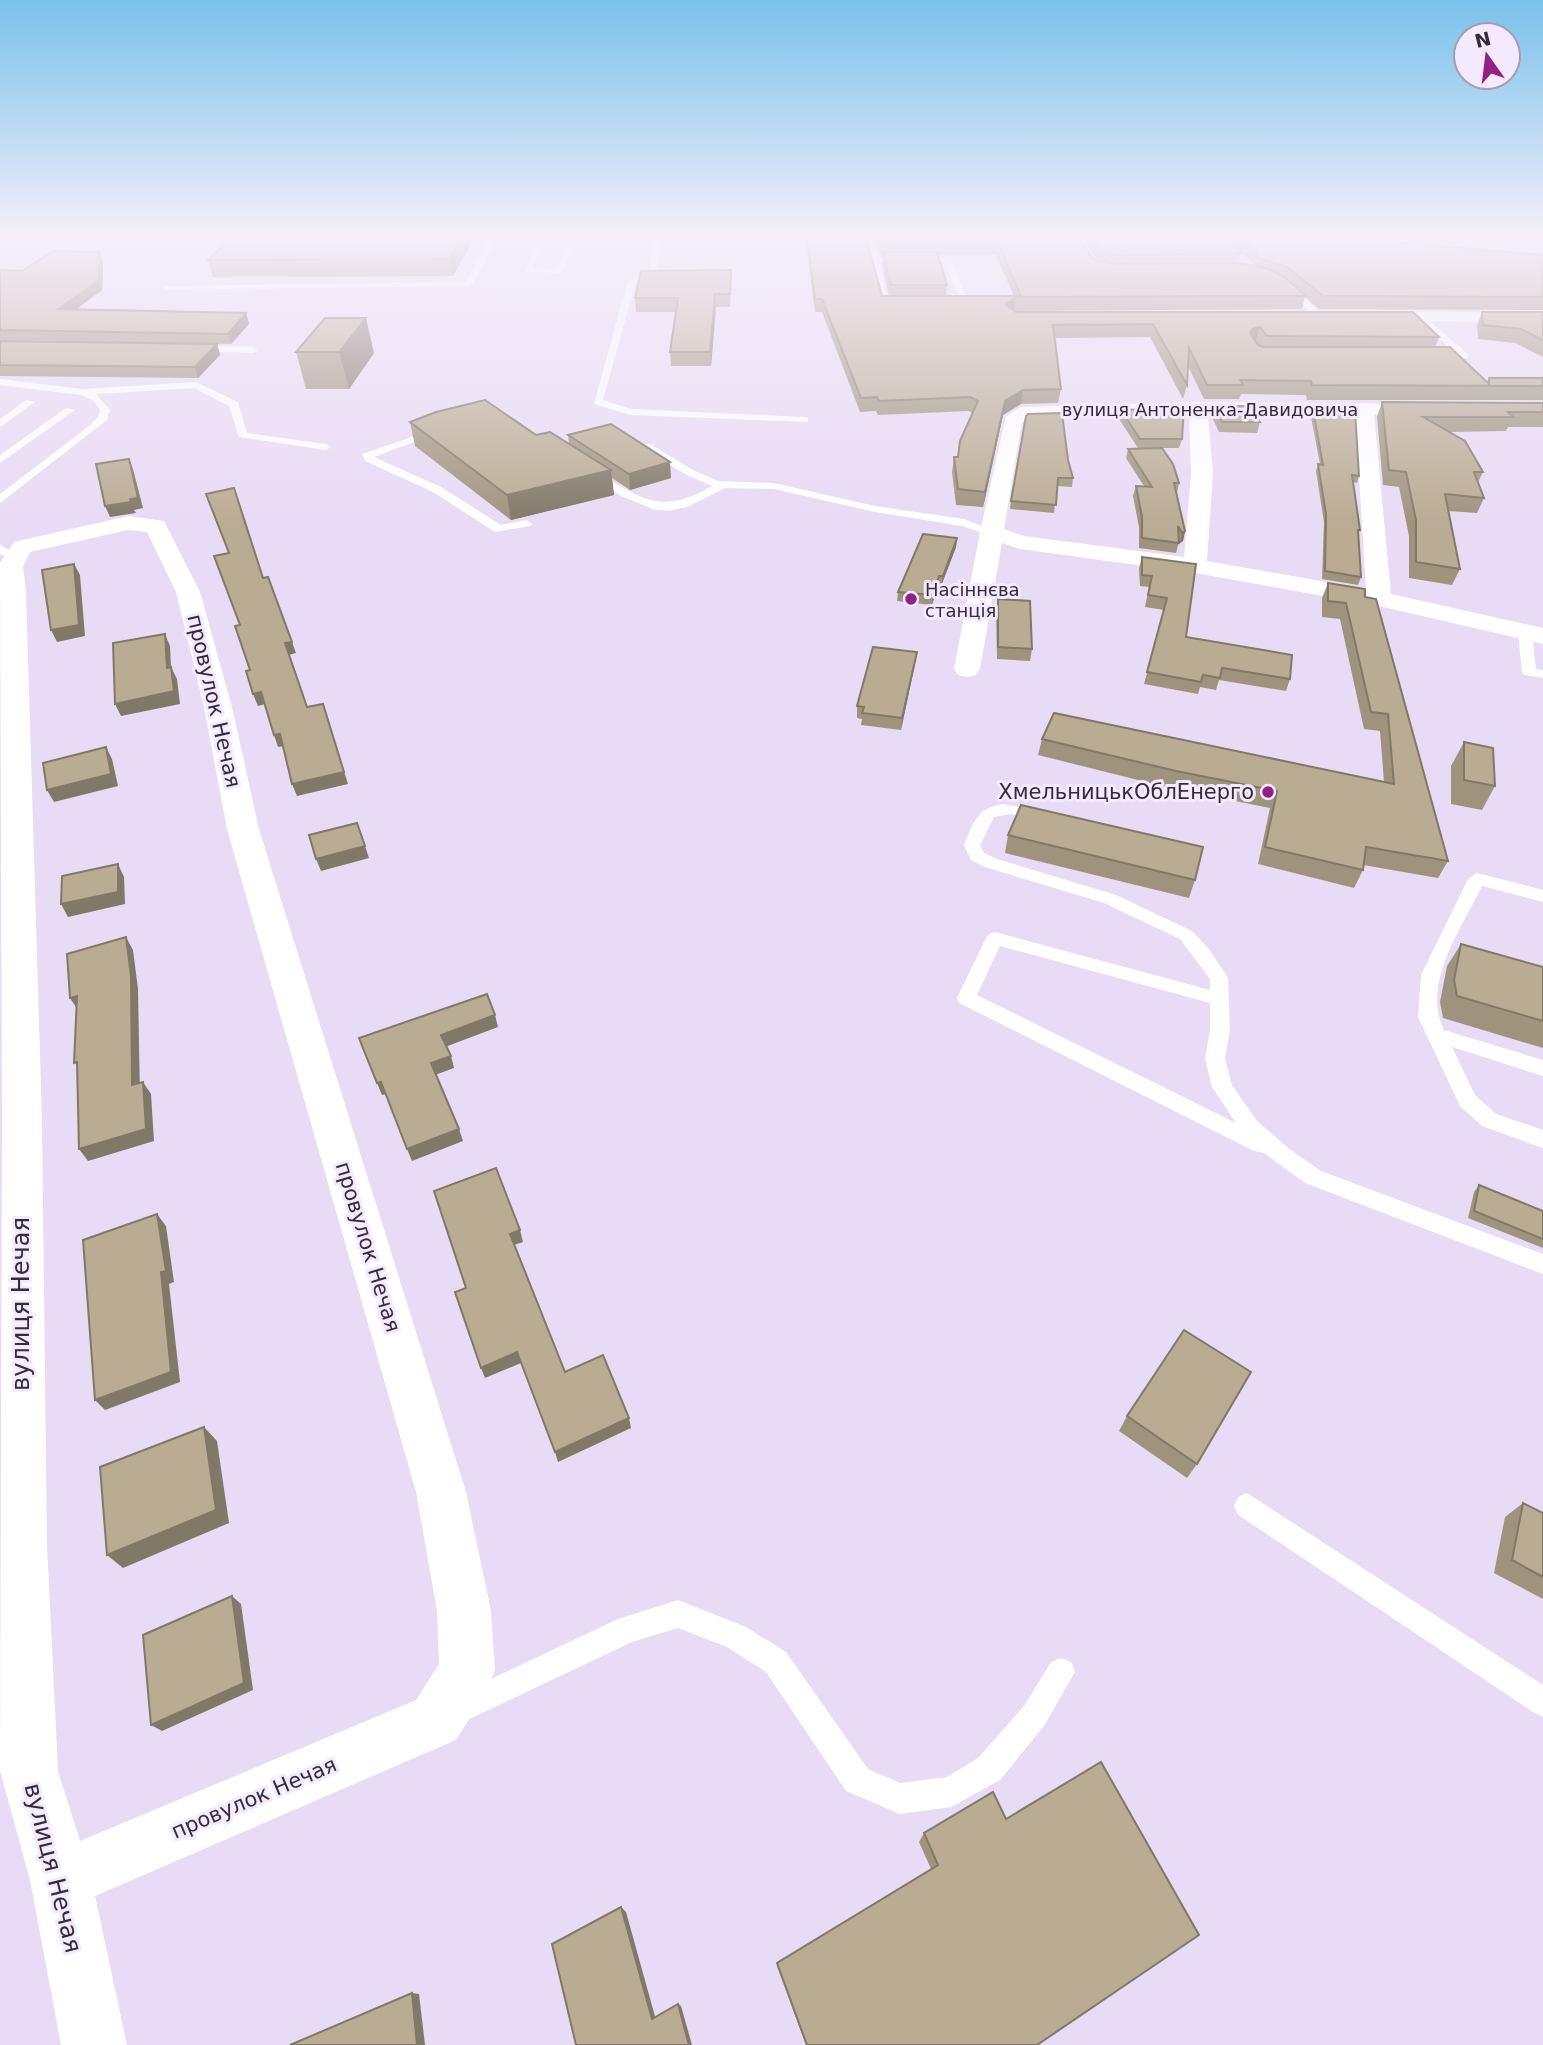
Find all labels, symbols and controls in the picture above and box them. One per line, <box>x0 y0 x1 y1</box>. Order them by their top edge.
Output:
north arrow <box>1452 21 1522 91</box>
text: N <box>1473 27 1493 52</box>
street label: вулиця Антоненка-Давидовича <box>1062 399 1358 420</box>
place label: Насіннєва станція <box>925 579 1020 621</box>
marker: Насіннєва станція <box>903 591 919 607</box>
street label: провулок Нечая <box>182 612 246 790</box>
place label: ХмельницькОблЕнерго <box>998 780 1254 804</box>
marker: ХмельницькОблЕнерго <box>1260 784 1276 800</box>
street label: провулок Нечая <box>331 1159 405 1335</box>
street label: вулиця Нечая <box>7 1217 35 1391</box>
street label: провулок Нечая <box>168 1752 340 1844</box>
street label: вулиця Нечая <box>18 1780 88 1956</box>

